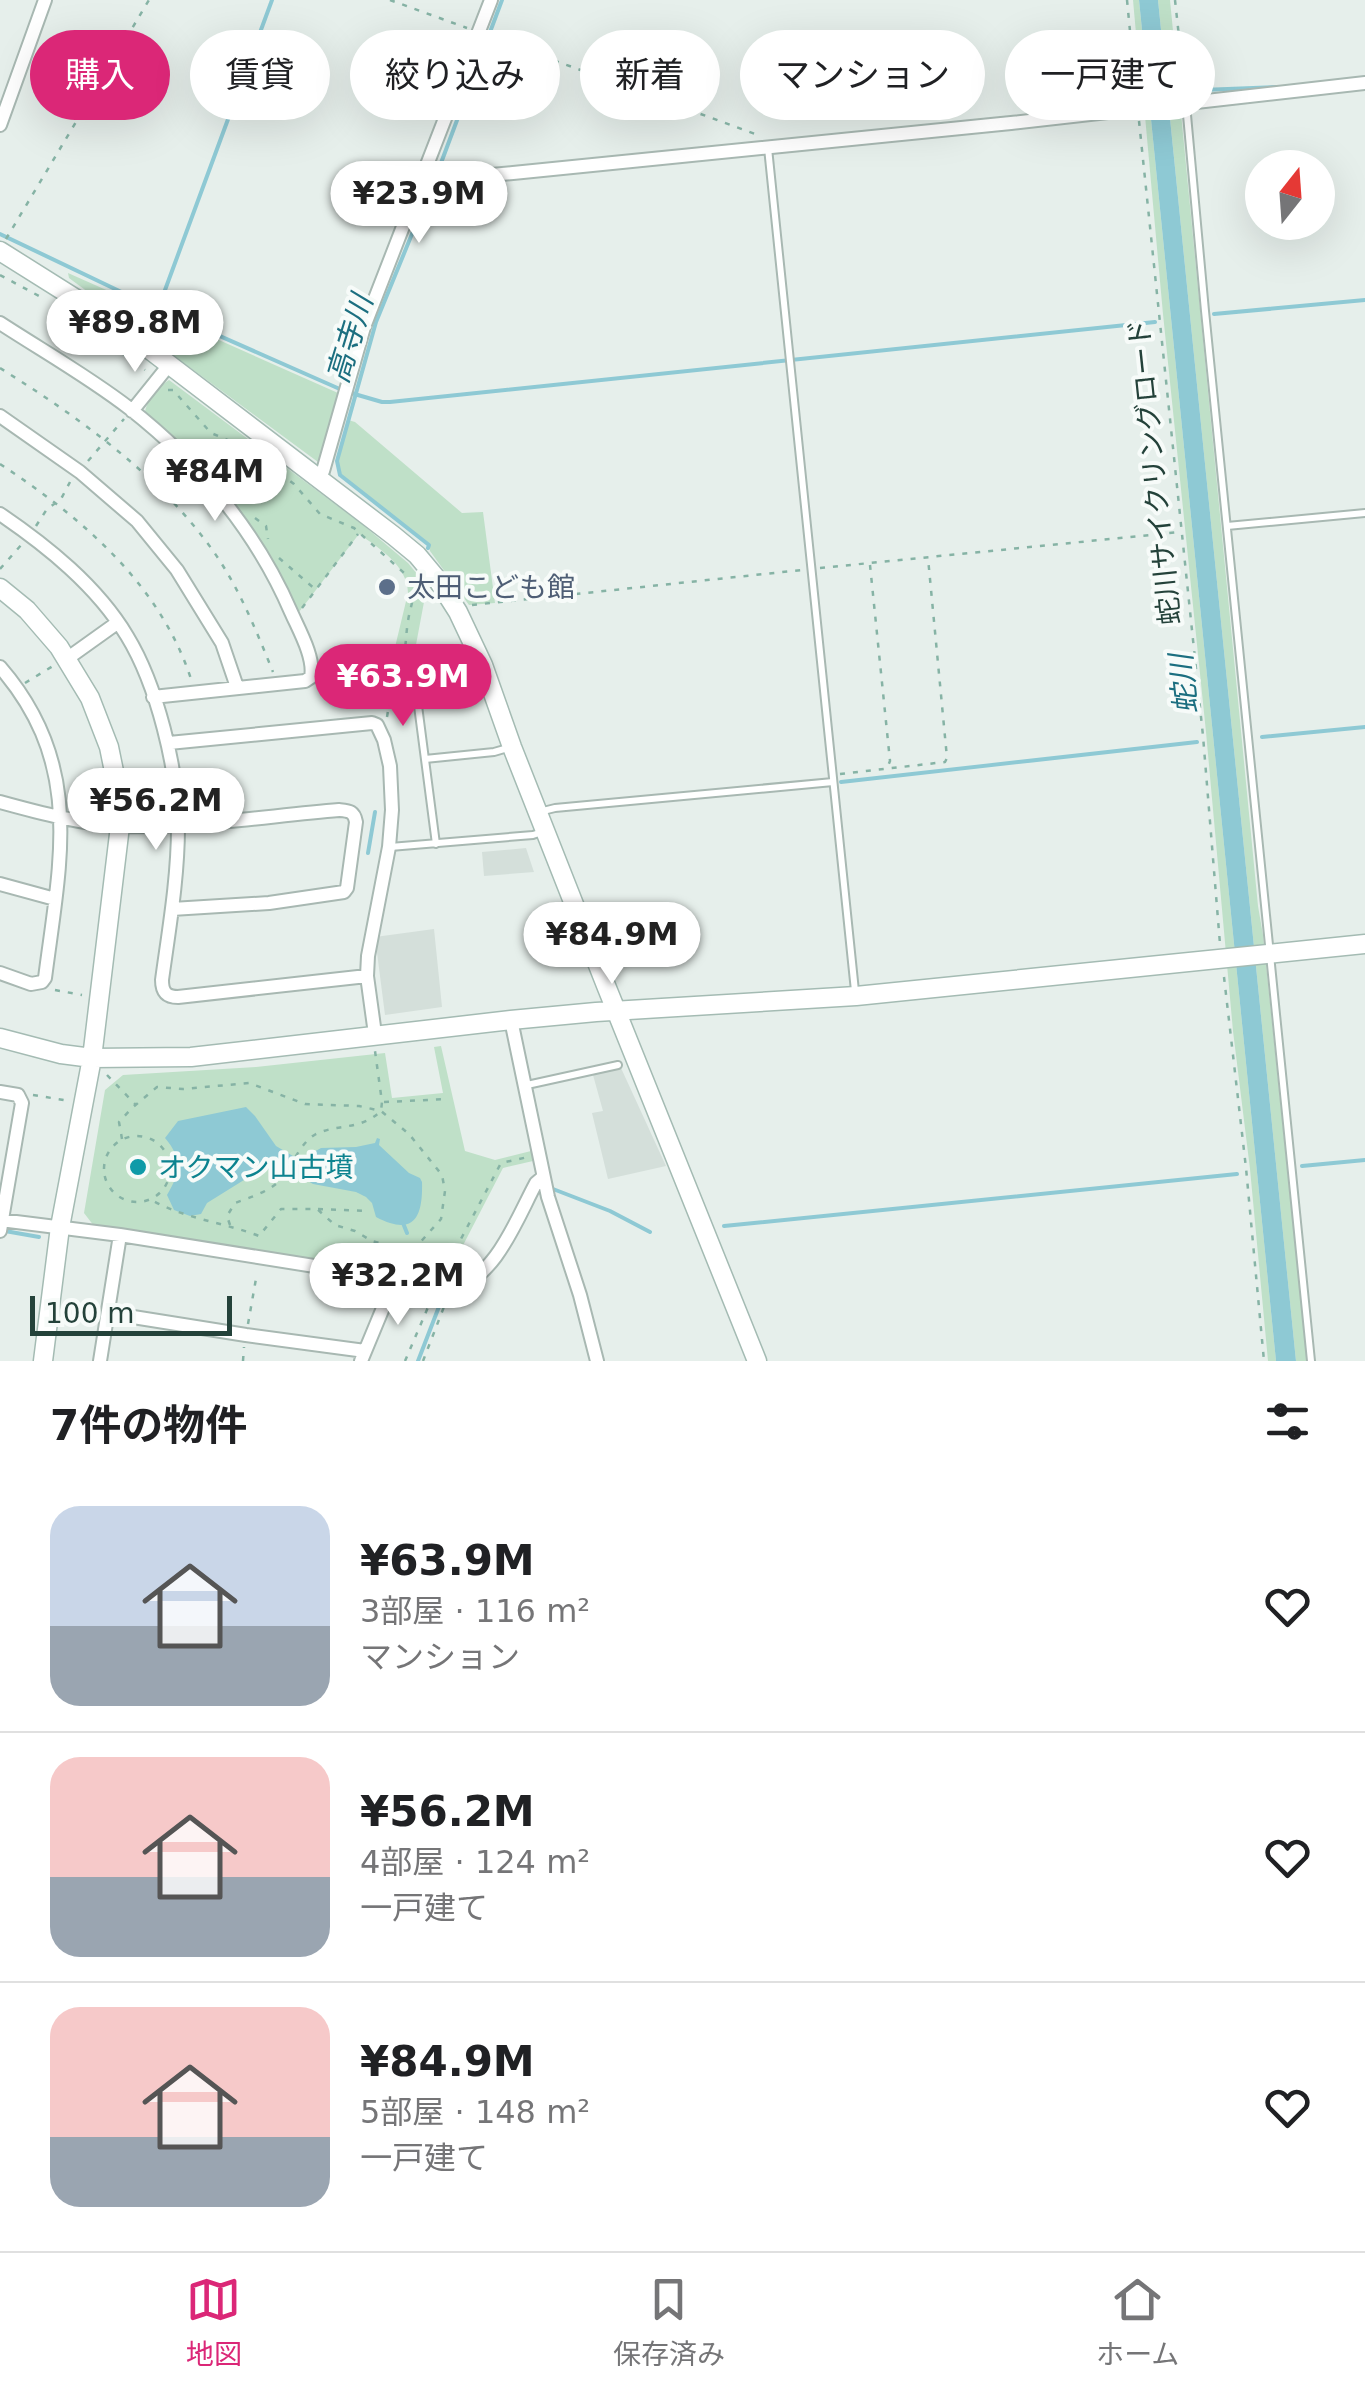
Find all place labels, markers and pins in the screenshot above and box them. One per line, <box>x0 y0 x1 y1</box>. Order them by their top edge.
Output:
pin: ¥23.9M <box>338 161 500 246</box>
pin: ¥89.8M <box>54 290 216 375</box>
pin: ¥84M <box>156 439 274 524</box>
place label: 太田こども館 <box>407 571 575 604</box>
marker: 太田こども館 <box>376 576 398 598</box>
pin: ¥63.9M <box>322 644 484 729</box>
pin: ¥56.2M <box>75 768 237 853</box>
pin: ¥84.9M <box>531 902 693 987</box>
place label: オクマン山古墳 <box>158 1151 353 1184</box>
marker: オクマン山古墳 <box>127 1156 149 1178</box>
pin: ¥32.2M <box>317 1243 479 1328</box>

